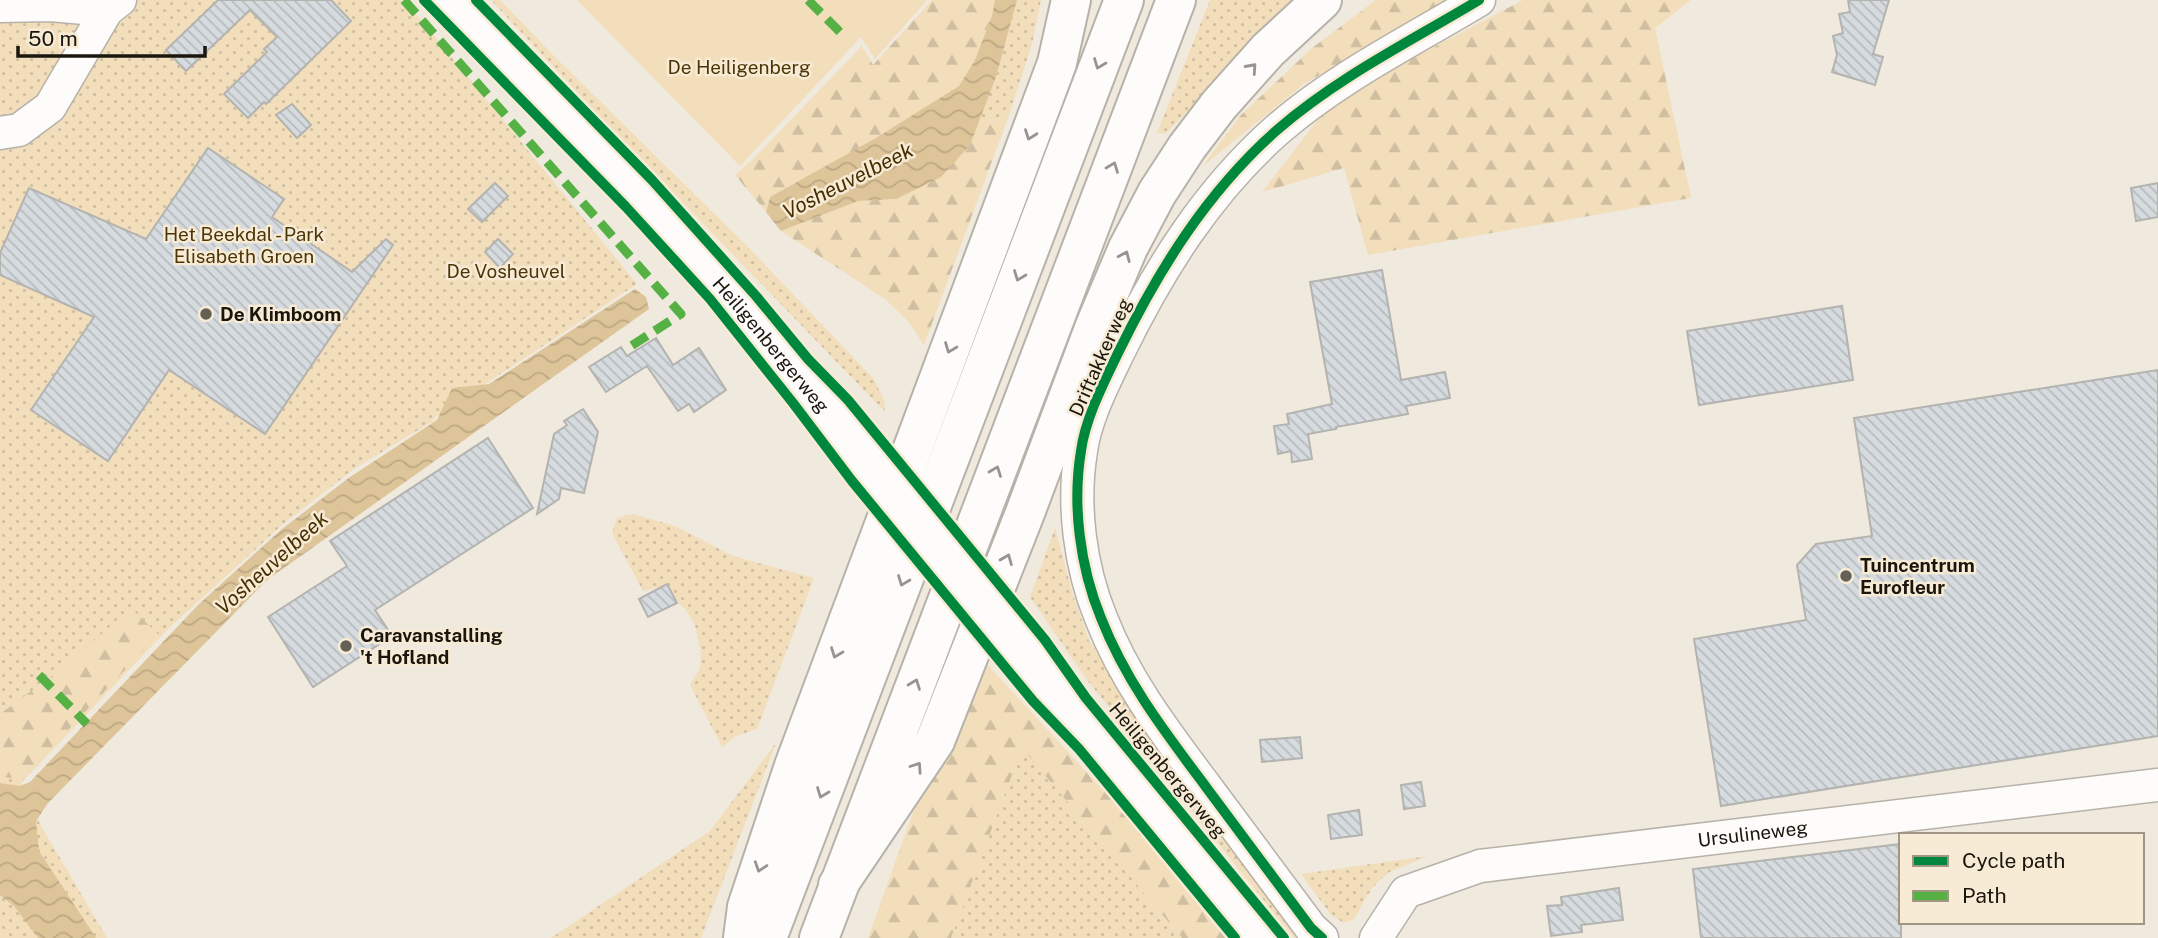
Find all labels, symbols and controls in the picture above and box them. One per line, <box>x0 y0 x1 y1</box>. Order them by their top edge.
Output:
scale bar <box>18 14 205 58</box>
text: 50 m <box>28 26 78 51</box>
park label: De Heiligenberg <box>667 56 811 78</box>
one-way arrow <box>1094 57 1108 69</box>
one-way arrow <box>1244 64 1256 77</box>
one-way arrow <box>1024 129 1038 141</box>
water label: Vosheuvelbeek <box>778 137 918 224</box>
one-way arrow <box>1104 162 1118 174</box>
park label: Het Beekdal - Park Elisabeth Groen <box>164 223 325 267</box>
one-way arrow <box>1117 250 1131 263</box>
park label: De Vosheuvel <box>447 260 565 282</box>
one-way arrow <box>1013 270 1027 282</box>
street label: Heiligenbergerweg <box>708 272 834 417</box>
street label: Driftakkerweg <box>1064 295 1136 419</box>
place label: De Klimboom <box>220 303 341 325</box>
marker: De Klimboom <box>198 306 214 322</box>
one-way arrow <box>945 342 959 354</box>
one-way arrow <box>988 466 1002 478</box>
water label: Vosheuvelbeek <box>210 505 334 620</box>
one-way arrow <box>998 553 1012 565</box>
place label: Tuincentrum Eurofleur <box>1860 554 1975 598</box>
marker: Tuincentrum Eurofleur <box>1838 568 1854 584</box>
one-way arrow <box>897 574 911 586</box>
place label: Caravanstalling 't Hofland <box>360 624 503 668</box>
marker: Caravanstalling 't Hofland <box>338 638 354 654</box>
one-way arrow <box>830 647 844 659</box>
one-way arrow <box>907 679 921 691</box>
street label: Heiligenbergerweg <box>1105 698 1231 842</box>
one-way arrow <box>909 762 922 775</box>
one-way arrow <box>817 787 831 799</box>
street label: Ursulineweg <box>1696 816 1809 851</box>
legend <box>1899 833 2144 924</box>
text: Cycle path <box>1962 848 2065 873</box>
one-way arrow <box>754 861 768 873</box>
text: Path <box>1962 883 2007 908</box>

